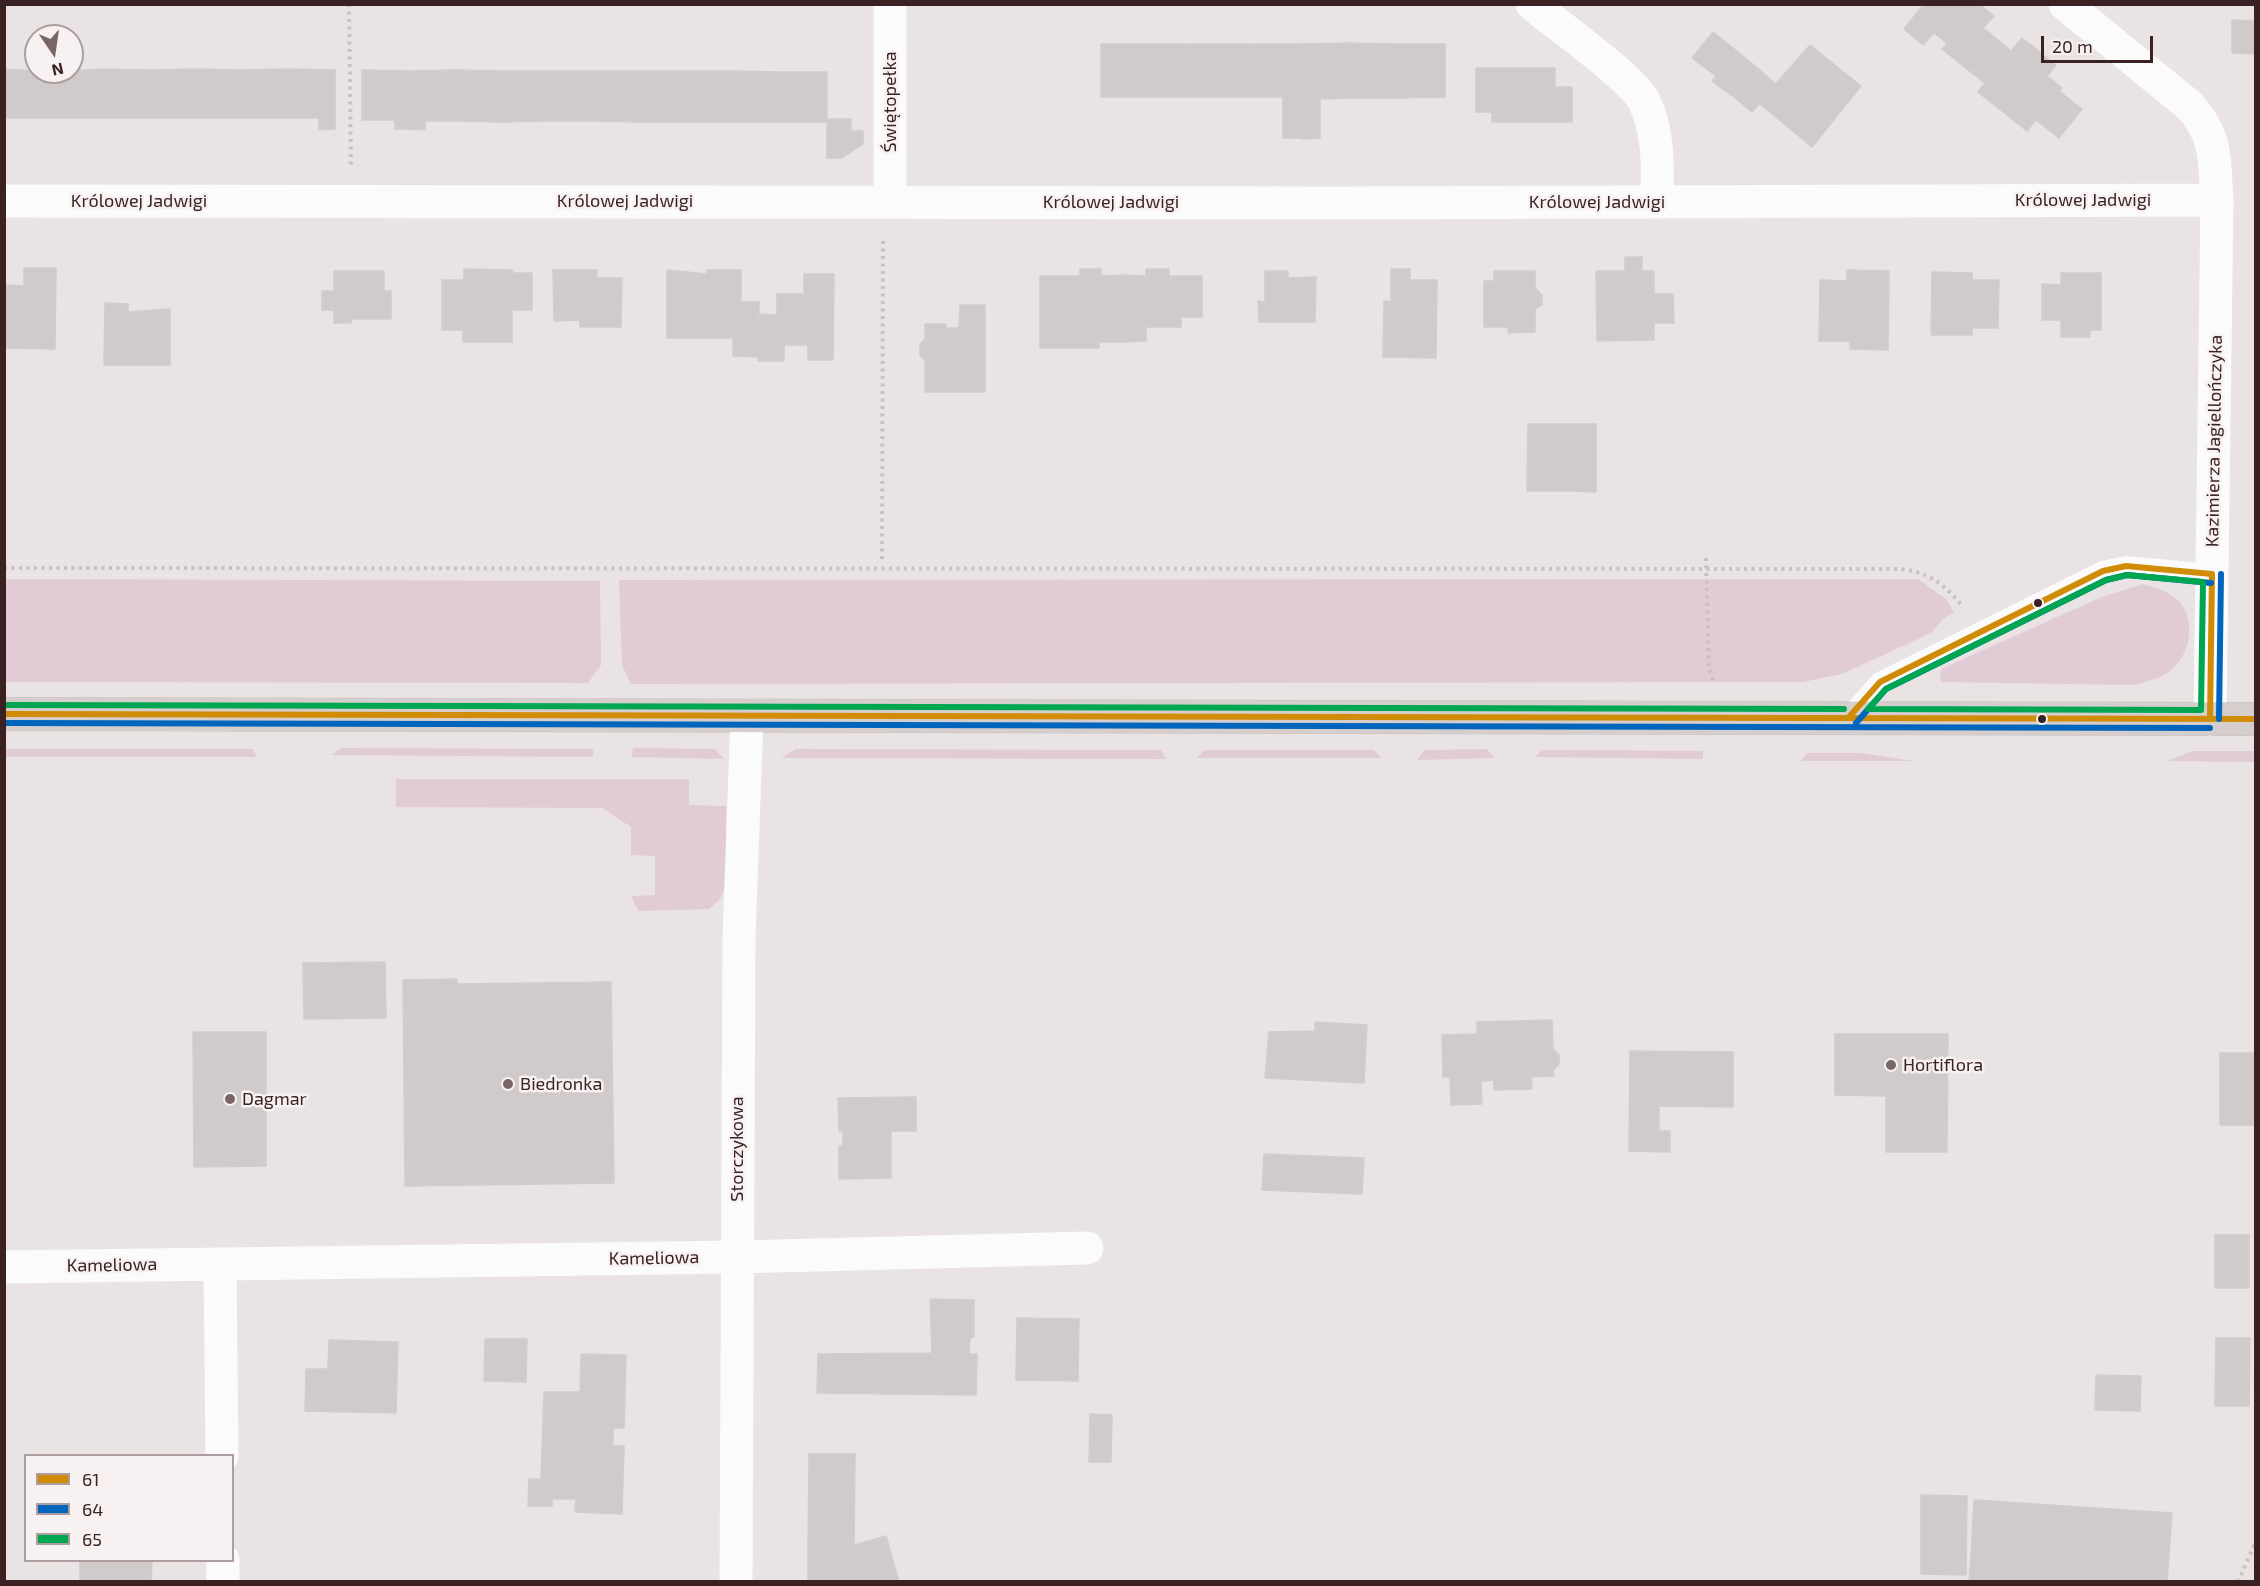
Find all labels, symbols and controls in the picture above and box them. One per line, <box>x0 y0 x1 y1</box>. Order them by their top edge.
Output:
north arrow <box>24 24 84 84</box>
scale bar <box>2044 24 2156 62</box>
text: 20 m <box>2052 35 2093 57</box>
street label: Świętopełka <box>879 51 901 153</box>
text: N <box>50 60 65 81</box>
street label: Królowej Jadwigi <box>2015 189 2151 211</box>
street label: Królowej Jadwigi <box>71 190 207 212</box>
street label: Królowej Jadwigi <box>557 190 693 212</box>
street label: Królowej Jadwigi <box>1043 191 1179 213</box>
street label: Królowej Jadwigi <box>1529 191 1665 213</box>
street label: Kazimierza Jagiellończyka <box>2201 335 2227 547</box>
unlabelled marker <box>2032 597 2044 609</box>
unlabelled marker <box>2036 713 2048 725</box>
place label: Hortiflora <box>1903 1054 1983 1076</box>
marker: Hortiflora <box>1884 1058 1898 1072</box>
place label: Biedronka <box>520 1073 602 1095</box>
marker: Biedronka <box>501 1077 515 1091</box>
place label: Dagmar <box>242 1088 307 1110</box>
marker: Dagmar <box>223 1092 237 1106</box>
street label: Storczykowa <box>726 1096 748 1202</box>
street label: Kameliowa <box>609 1246 699 1270</box>
street label: Kameliowa <box>67 1253 157 1277</box>
legend <box>24 1454 234 1562</box>
text: 61 <box>82 1468 99 1490</box>
text: 64 <box>82 1498 103 1520</box>
text: 65 <box>82 1528 102 1550</box>

